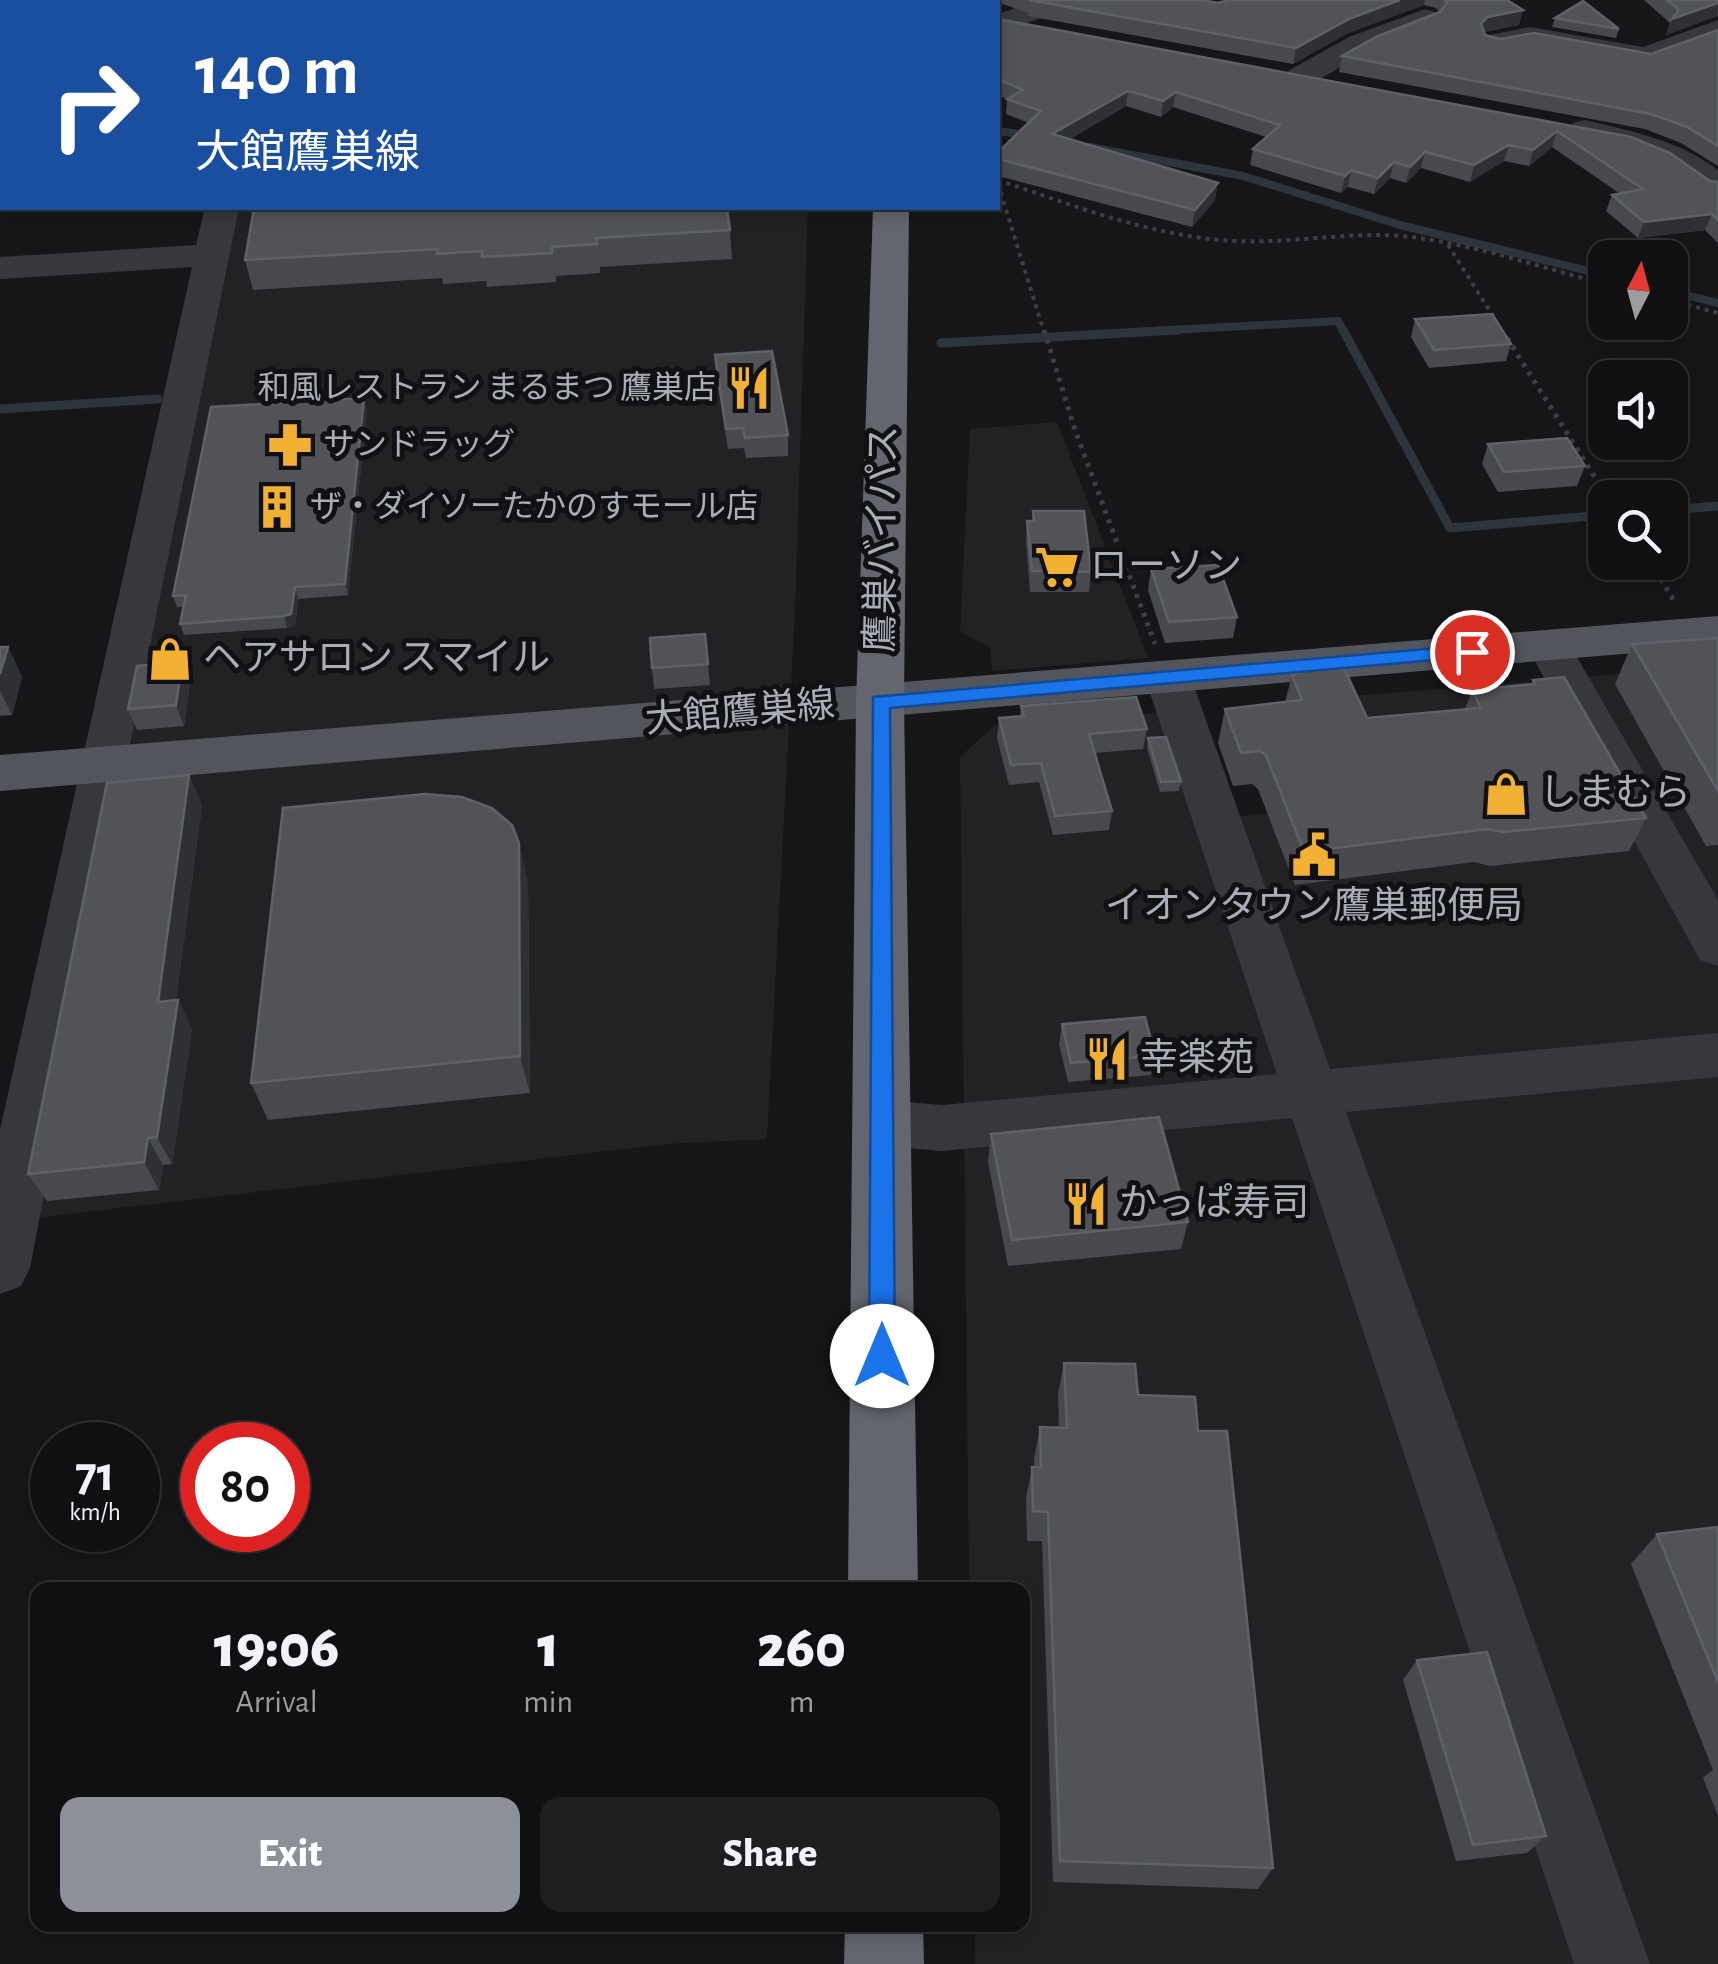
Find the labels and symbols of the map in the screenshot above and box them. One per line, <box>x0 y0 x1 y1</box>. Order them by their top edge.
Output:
north arrow <box>1588 240 1688 340</box>
restaurant icon: 和風レストラン まるまつ 鷹巣店 <box>725 364 773 412</box>
place label: 和風レストラン まるまつ 鷹巣店 <box>257 370 716 404</box>
pharmacy icon: サンドラッグ <box>266 421 314 469</box>
street label: 鷹巣バイパス <box>860 425 904 653</box>
place label: サンドラッグ <box>323 428 515 461</box>
building icon: ザ・ダイソーたかのすモール店 <box>253 483 301 531</box>
place label: ザ・ダイソーたかのすモール店 <box>310 489 758 523</box>
supermarket icon: ローソン <box>1033 543 1081 591</box>
place label: ローソン <box>1090 548 1242 586</box>
pin <box>1430 610 1515 695</box>
shop icon: ヘアサロン スマイル <box>146 635 194 683</box>
place label: ヘアサロン スマイル <box>203 640 550 678</box>
street label: 大館鷹巣線 <box>644 684 836 740</box>
shop icon: しまむら <box>1482 770 1530 818</box>
place label: しまむら <box>1539 774 1691 813</box>
public building icon: イオンタウン鷹巣郵便局 <box>1290 831 1338 879</box>
place label: イオンタウン鷹巣郵便局 <box>1105 886 1523 926</box>
restaurant icon: 幸楽苑 <box>1083 1035 1131 1083</box>
place label: 幸楽苑 <box>1140 1037 1254 1078</box>
restaurant icon: かっぱ寿司 <box>1062 1180 1110 1228</box>
place label: かっぱ寿司 <box>1119 1183 1309 1223</box>
position arrow <box>830 1304 934 1408</box>
speed limit sign: 80 <box>180 1422 310 1552</box>

